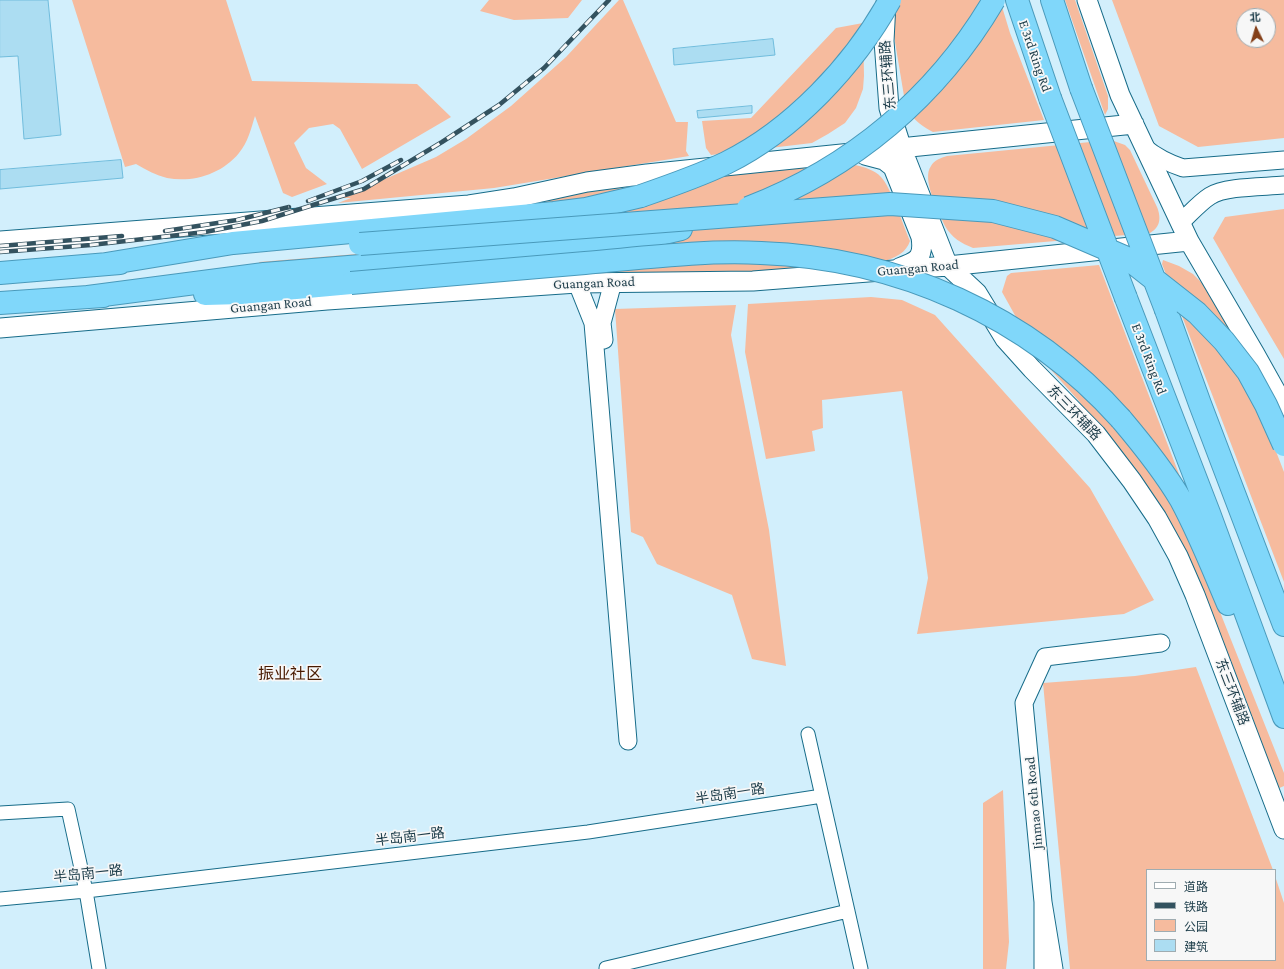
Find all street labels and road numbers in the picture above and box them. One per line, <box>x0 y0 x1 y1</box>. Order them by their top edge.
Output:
street label: E 3rd Ring Rd <box>1015 18 1055 94</box>
street label: 东三环辅路 <box>877 39 899 111</box>
street label: Guangan Road <box>876 256 960 280</box>
street label: Guangan Road <box>553 273 635 293</box>
street label: Guangan Road <box>229 293 313 317</box>
street label: E 3rd Ring Rd <box>1128 321 1170 397</box>
street label: 东三环辅路 <box>1044 382 1104 444</box>
street label: 东三环辅路 <box>1212 656 1252 728</box>
street label: Jinmao 6th Road <box>1022 756 1046 850</box>
street label: 半岛南一路 <box>694 780 766 808</box>
street label: 半岛南一路 <box>374 824 446 850</box>
street label: 半岛南一路 <box>52 862 124 886</box>

